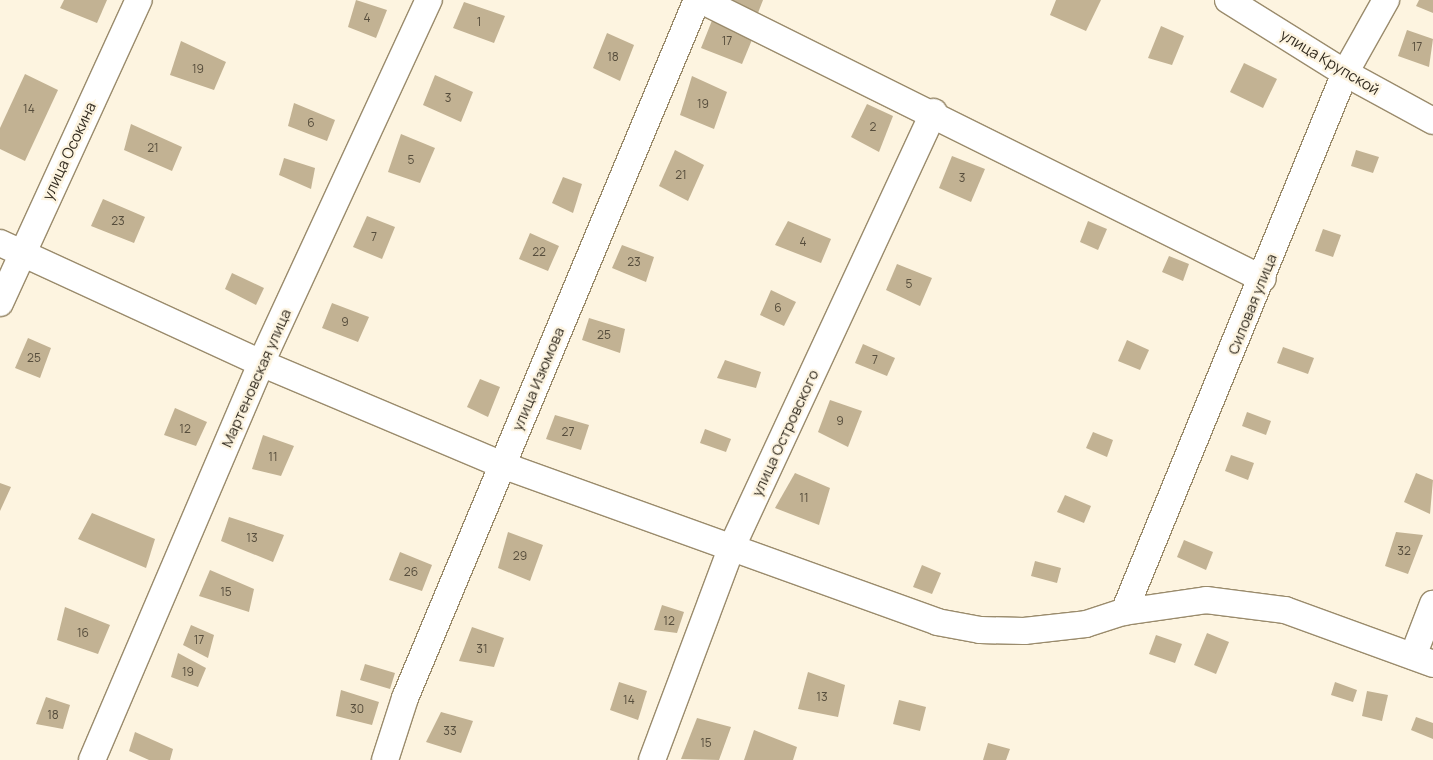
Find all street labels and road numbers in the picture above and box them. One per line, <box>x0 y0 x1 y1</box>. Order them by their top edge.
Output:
street label: улица Крупской <box>1277 25 1383 99</box>
street label: улица Осокина <box>38 99 100 203</box>
street label: Силовая улица <box>1224 251 1280 357</box>
street label: Мартеновская улица <box>217 306 295 450</box>
street label: улица Изюмова <box>508 325 568 433</box>
street label: улица Островского <box>748 367 822 499</box>

